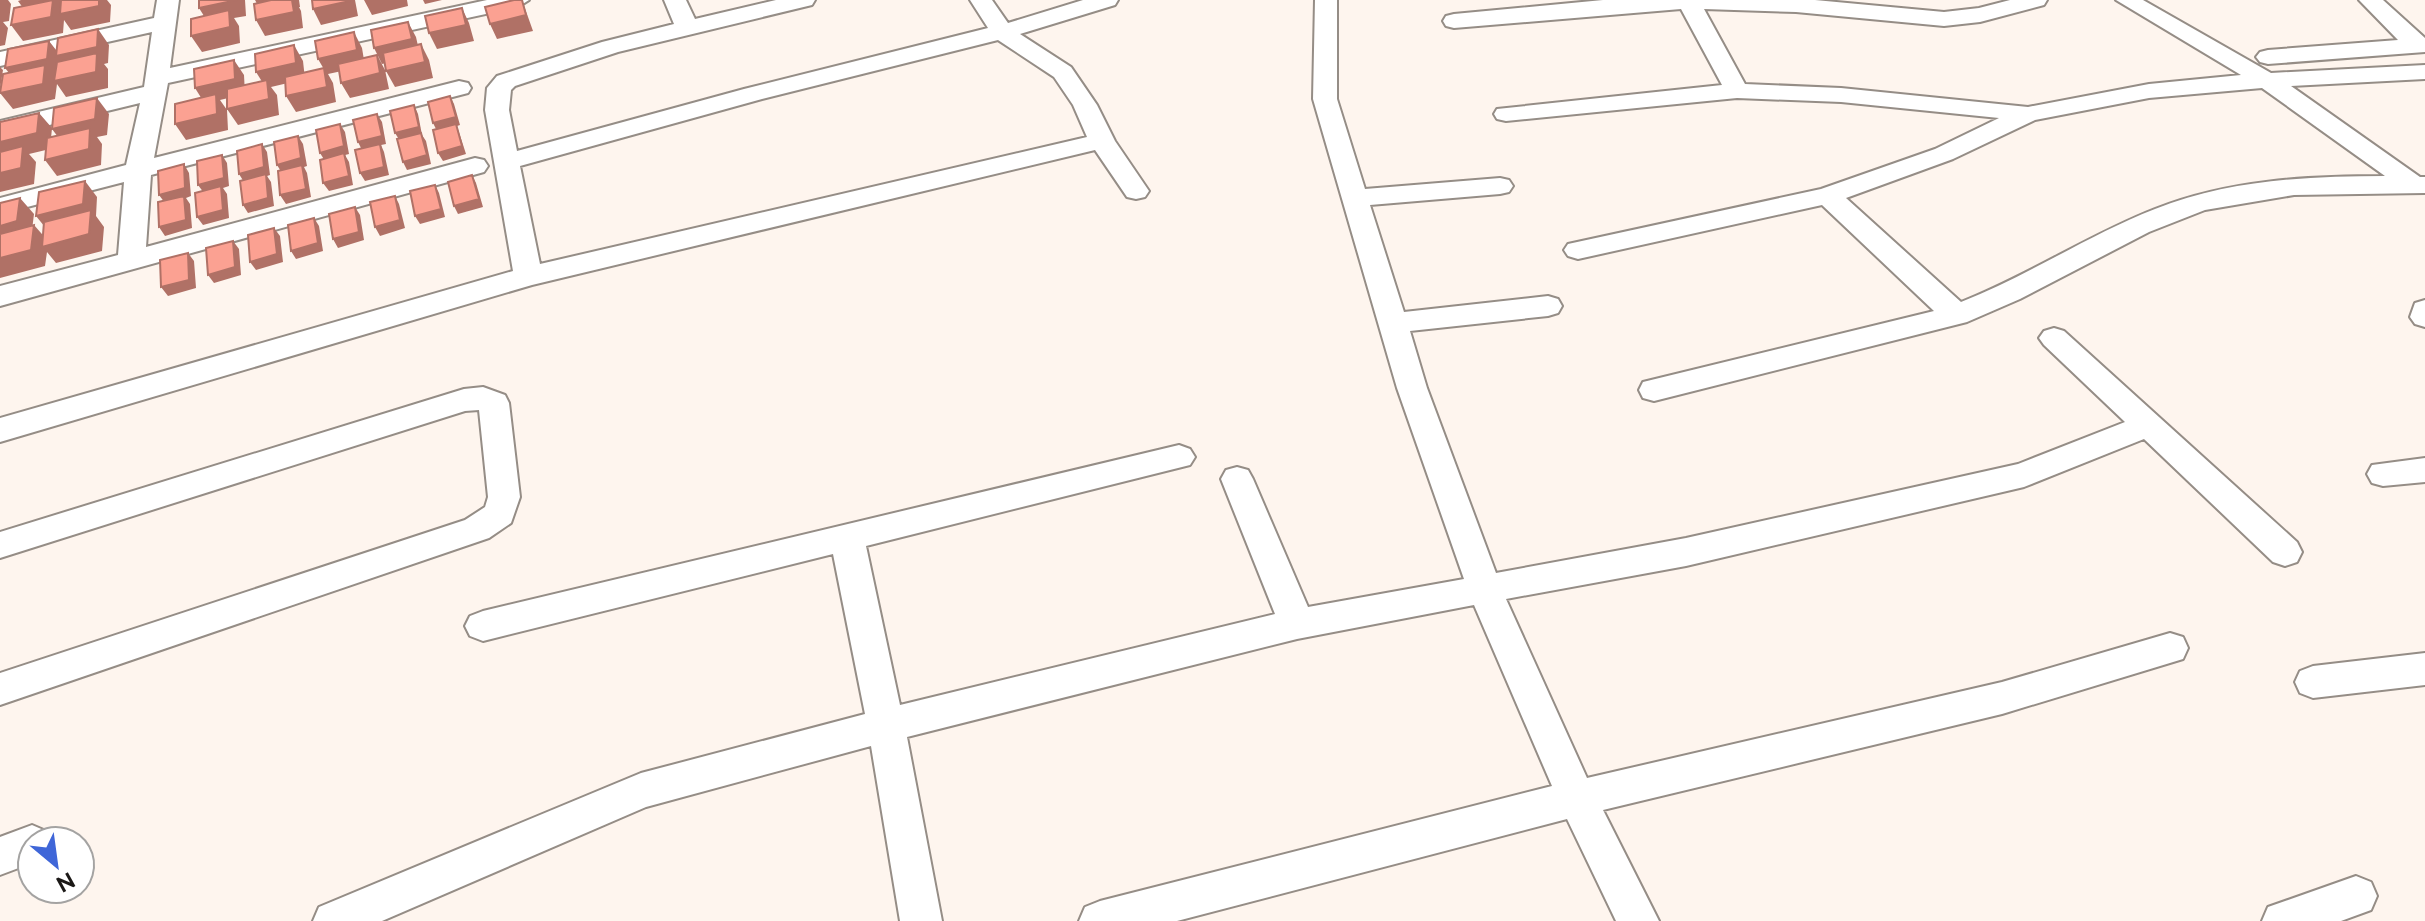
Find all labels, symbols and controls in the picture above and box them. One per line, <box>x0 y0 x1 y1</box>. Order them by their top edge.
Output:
north arrow <box>16 825 96 905</box>
text: N <box>52 867 79 898</box>

